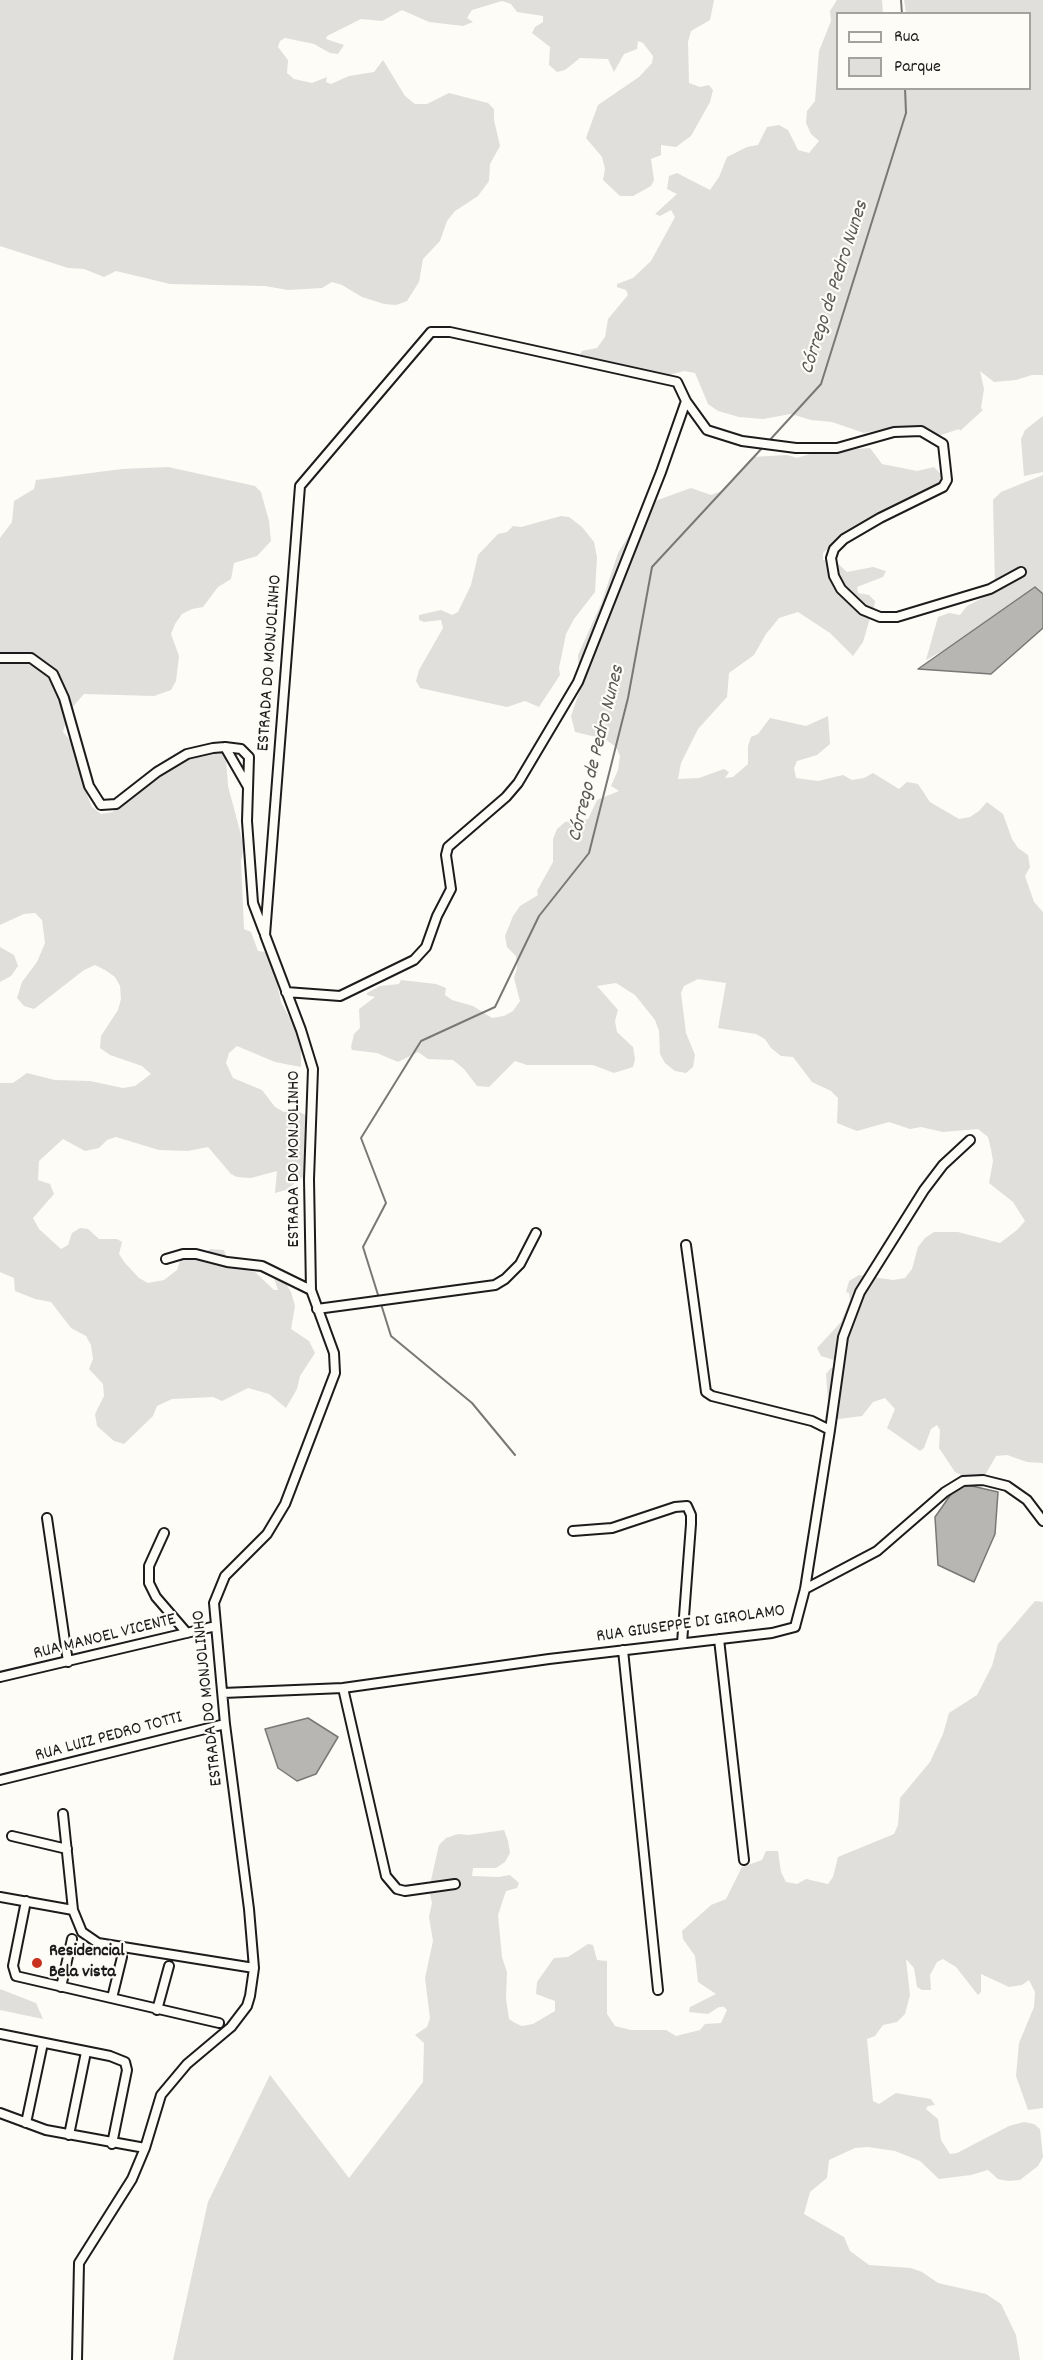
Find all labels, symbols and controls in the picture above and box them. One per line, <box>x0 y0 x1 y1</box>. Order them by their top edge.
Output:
legend <box>836 12 1031 90</box>
text: Rua <box>894 25 919 50</box>
text: Parque <box>894 55 941 80</box>
water label: Córrego de Pedro Nunes <box>797 198 875 378</box>
street label: ESTRADA DO MONJOLINHO <box>254 574 288 752</box>
water label: Córrego de Pedro Nunes <box>565 664 631 844</box>
street label: ESTRADA DO MONJOLINHO <box>285 1071 307 1247</box>
street label: RUA GIUSEPPE DI GIROLAMO <box>595 1601 787 1649</box>
street label: ESTRADA DO MONJOLINHO <box>189 1609 229 1787</box>
street label: RUA MANOEL VICENTE <box>31 1610 179 1666</box>
street label: RUA LUIZ PEDRO TOTTI <box>33 1708 185 1768</box>
place label: Residencial Bela vista <box>49 1942 124 1984</box>
marker: Residencial Bela vista <box>30 1956 44 1970</box>

